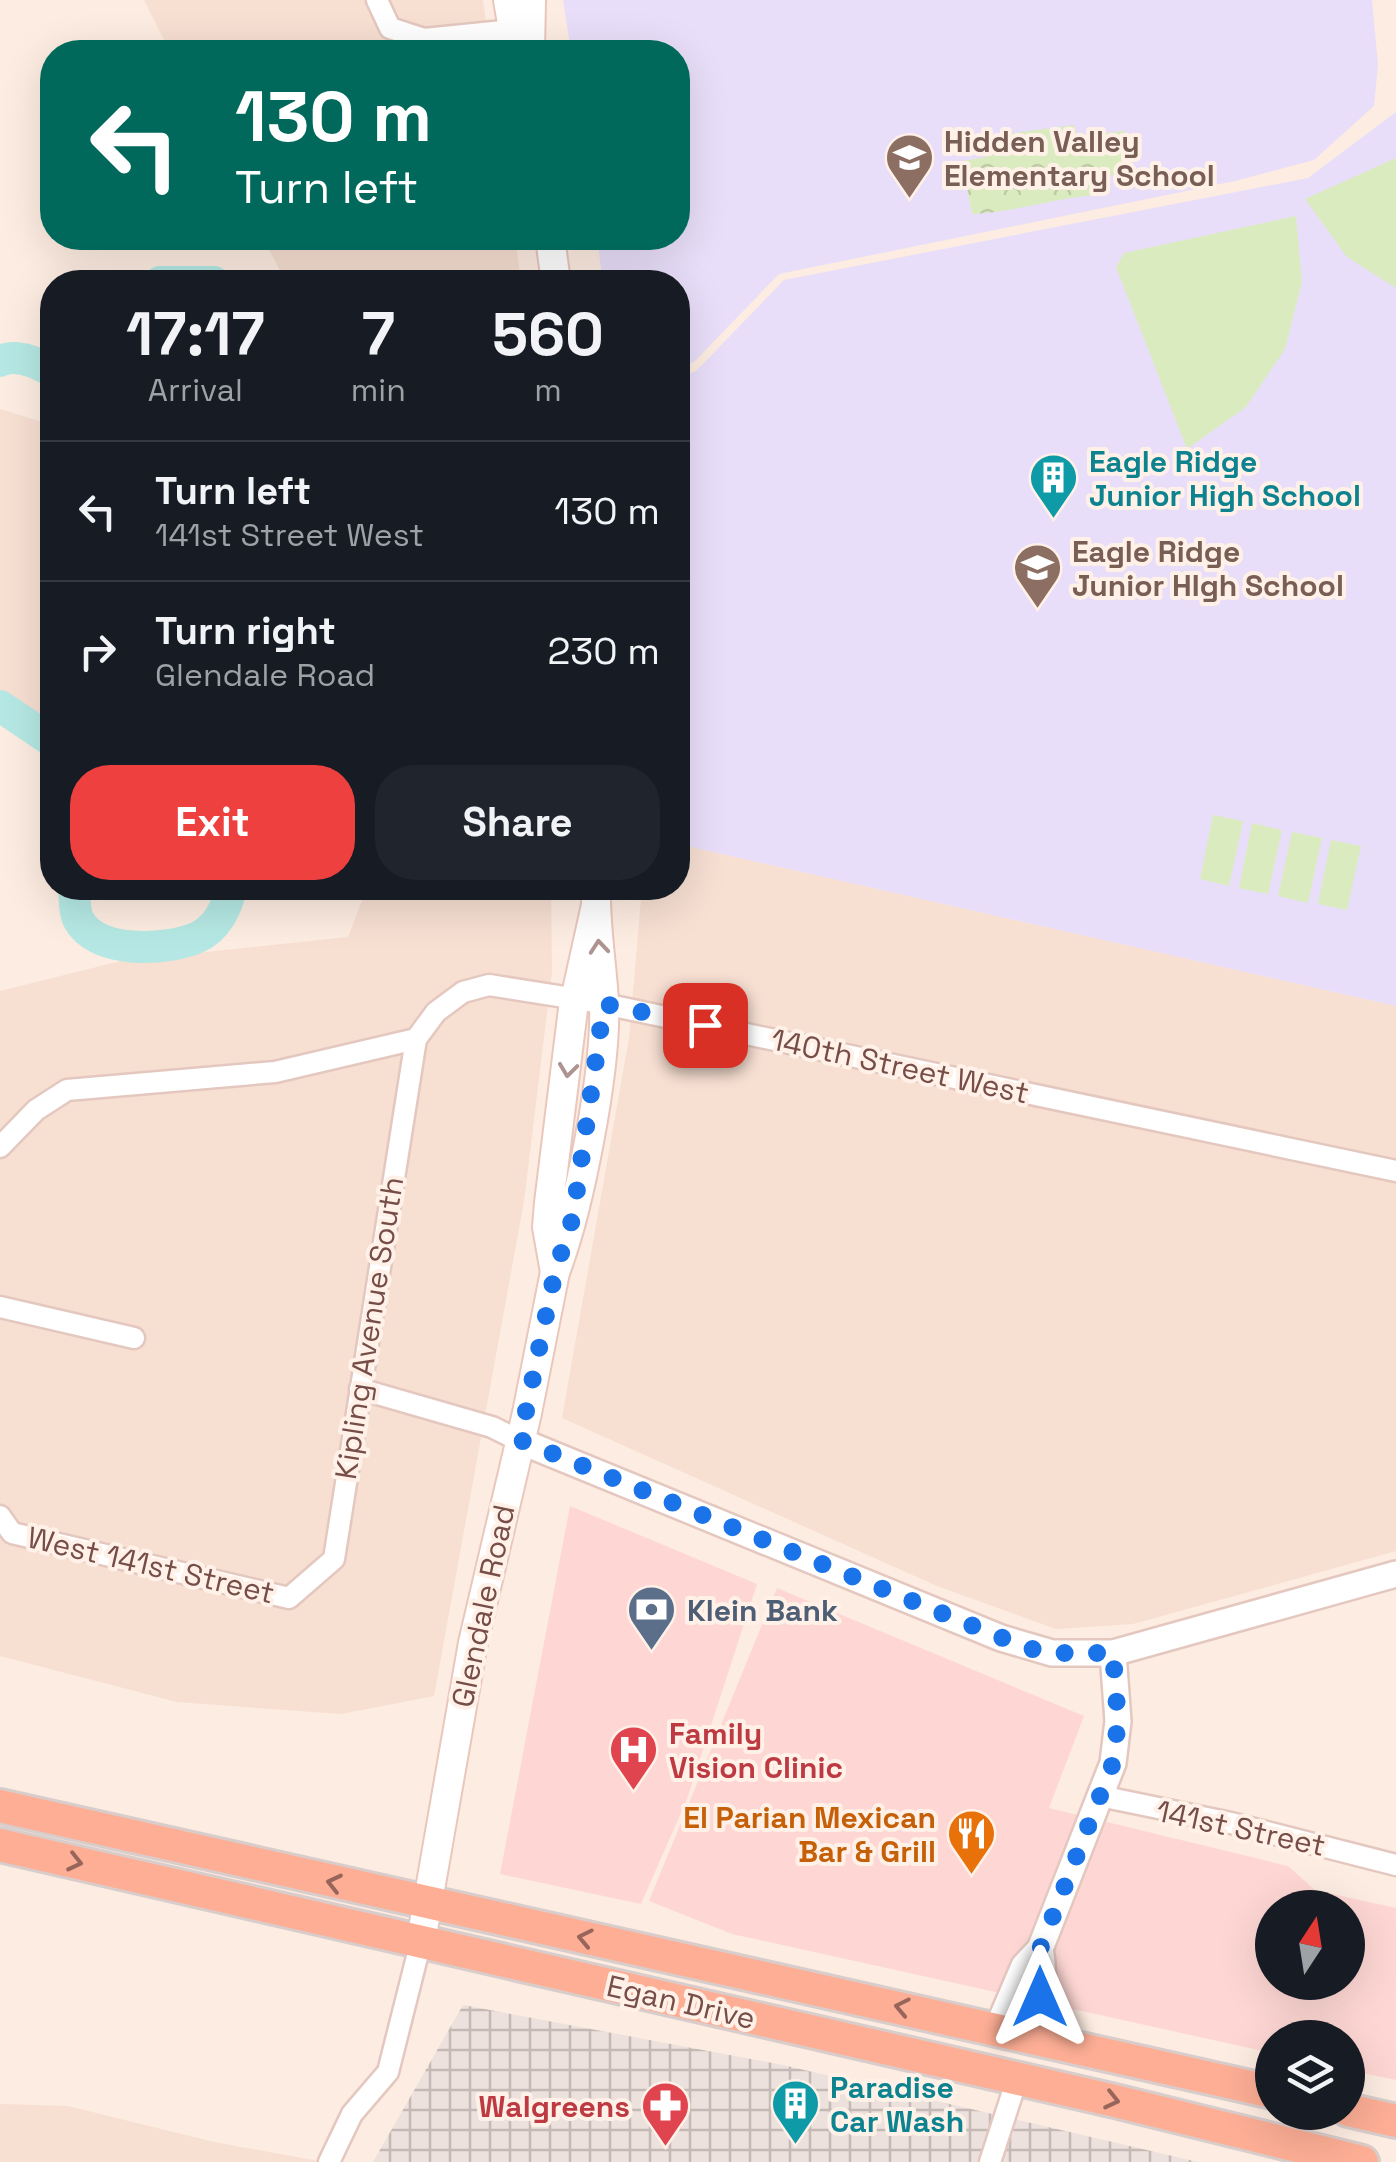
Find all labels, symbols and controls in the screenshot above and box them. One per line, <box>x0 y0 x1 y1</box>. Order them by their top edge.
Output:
text: 130 m <box>235 72 432 161</box>
icon: left <box>70 80 200 210</box>
place label: Hidden Valley Elementary School <box>944 122 1215 195</box>
school or university icon: Hidden Valley Elementary School <box>883 132 935 200</box>
text: Turn left <box>235 159 418 216</box>
text: 17:17 <box>126 296 265 373</box>
text: 7 <box>362 296 395 373</box>
text: 560 <box>492 296 604 373</box>
text: Arrival <box>148 370 243 410</box>
text: min <box>351 370 406 410</box>
text: m <box>534 370 562 410</box>
place label: Eagle Ridge Junior High School <box>1089 442 1361 515</box>
building icon: Eagle Ridge Junior High School <box>1028 452 1080 520</box>
text: Turn left <box>155 467 311 515</box>
icon: left <box>70 484 125 539</box>
text: 130 m <box>554 487 660 535</box>
text: 141st Street West <box>155 515 424 555</box>
place label: Eagle Ridge Junior HIgh School <box>1072 532 1344 605</box>
school or university icon: Eagle Ridge Junior HIgh School <box>1011 542 1063 610</box>
text: Turn right <box>155 607 336 655</box>
icon: right <box>70 624 125 679</box>
text: 230 m <box>547 627 660 675</box>
text: Glendale Road <box>155 655 375 695</box>
button: Exit <box>70 765 355 880</box>
button: Share <box>375 765 660 880</box>
one-way arrow <box>588 938 610 954</box>
pin <box>663 983 748 1068</box>
icon: arrive <box>678 998 733 1053</box>
street label: 140th Street West <box>768 1020 1032 1112</box>
one-way arrow <box>559 1061 580 1078</box>
street label: Kipling Avenue South <box>326 1174 412 1482</box>
street label: Glendale Road <box>442 1501 524 1711</box>
street label: West 141st Street <box>24 1518 278 1612</box>
bank icon: Klein Bank <box>626 1584 678 1652</box>
place label: Klein Bank <box>687 1591 838 1630</box>
place label: Family Vision Clinic <box>669 1714 843 1787</box>
hospital icon: Family Vision Clinic <box>608 1724 660 1792</box>
street label: 141st Street <box>1153 1791 1329 1865</box>
place label: El Parian Mexican Bar & Grill <box>683 1798 936 1871</box>
restaurant icon: El Parian Mexican Bar & Grill <box>945 1808 997 1876</box>
one-way arrow <box>66 1850 83 1871</box>
one-way arrow <box>325 1874 342 1895</box>
north arrow <box>1255 1890 1365 2000</box>
map controls <box>1255 1890 1365 2130</box>
one-way arrow <box>576 1929 593 1950</box>
position arrow <box>988 1945 1092 2049</box>
street label: Egan Drive <box>603 1966 759 2038</box>
one-way arrow <box>894 1998 911 2019</box>
button: layers <box>1255 2020 1365 2130</box>
place label: Paradise Car Wash <box>830 2068 964 2141</box>
building icon: Paradise Car Wash <box>769 2078 821 2146</box>
pharmacy icon: Walgreens <box>639 2080 691 2148</box>
place label: Walgreens <box>479 2087 630 2126</box>
one-way arrow <box>1103 2088 1120 2109</box>

